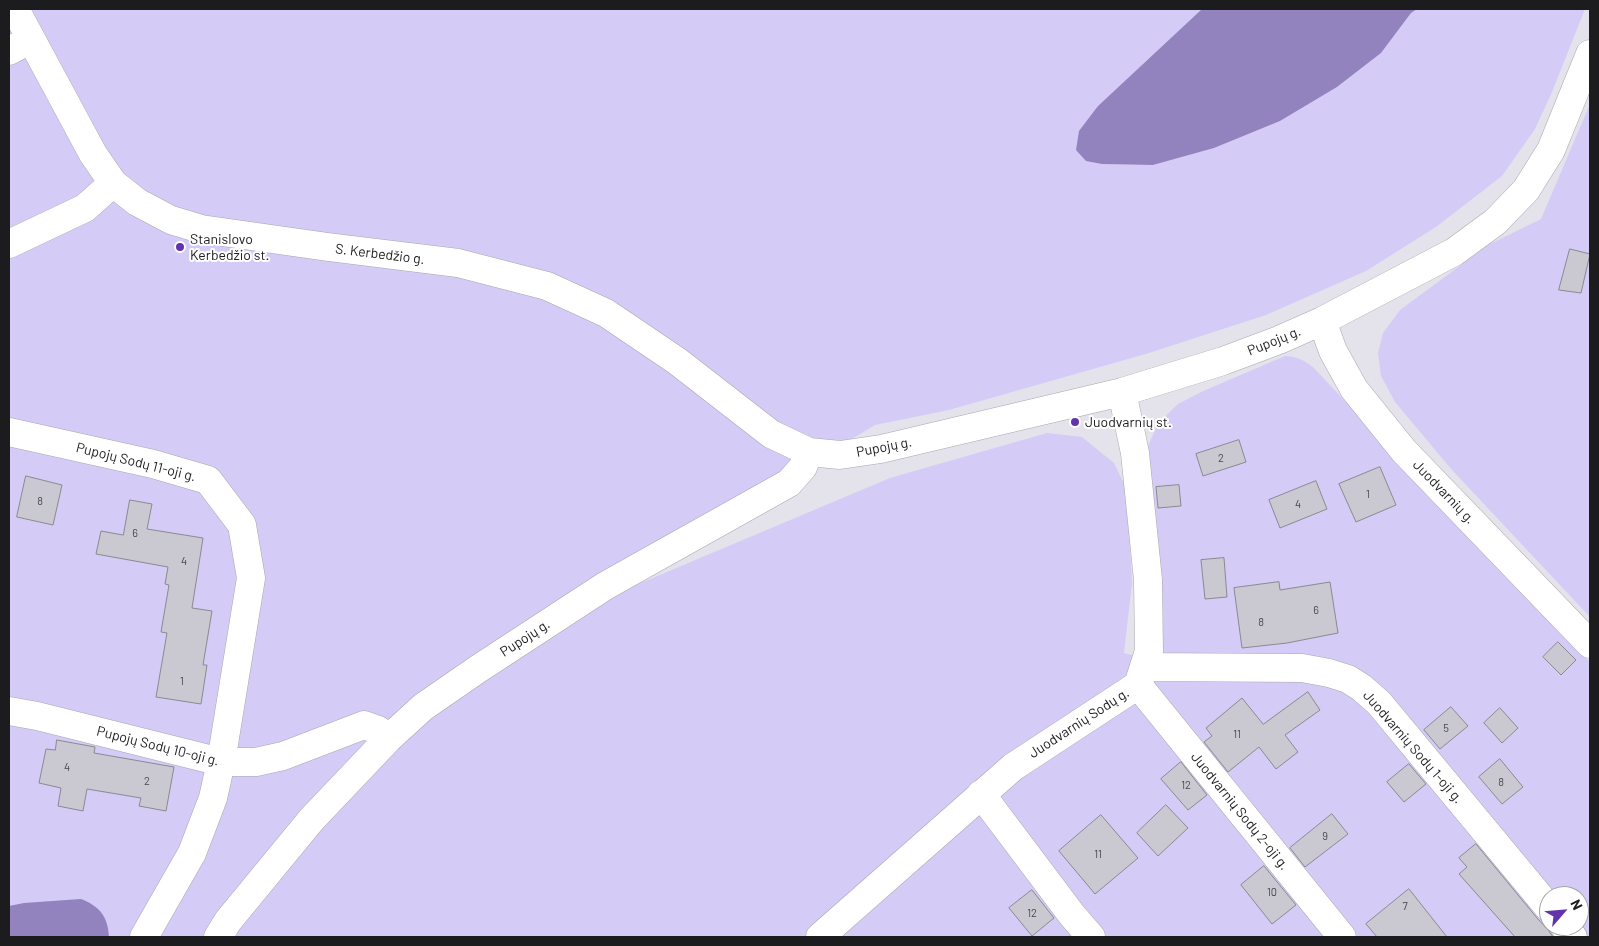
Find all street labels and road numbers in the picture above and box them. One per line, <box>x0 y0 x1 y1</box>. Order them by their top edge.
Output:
street label: S. Kerbedžio g. <box>334 240 426 268</box>
street label: Pupojų g. <box>1245 323 1303 359</box>
street label: Pupojų g. <box>855 433 913 461</box>
street label: Pupojų Sodų 11-oji g. <box>74 439 198 485</box>
street label: Juodvarnių g. <box>1409 457 1479 527</box>
street label: Pupojų g. <box>497 616 553 660</box>
street label: Juodvarnių Sodų g. <box>1026 684 1132 762</box>
street label: Juodvarnių Sodų 1-oji g. <box>1359 687 1467 807</box>
street label: Pupojų Sodų 10-oji g. <box>95 723 221 769</box>
street label: Juodvarnių Sodų 2-oji g. <box>1187 749 1293 873</box>

